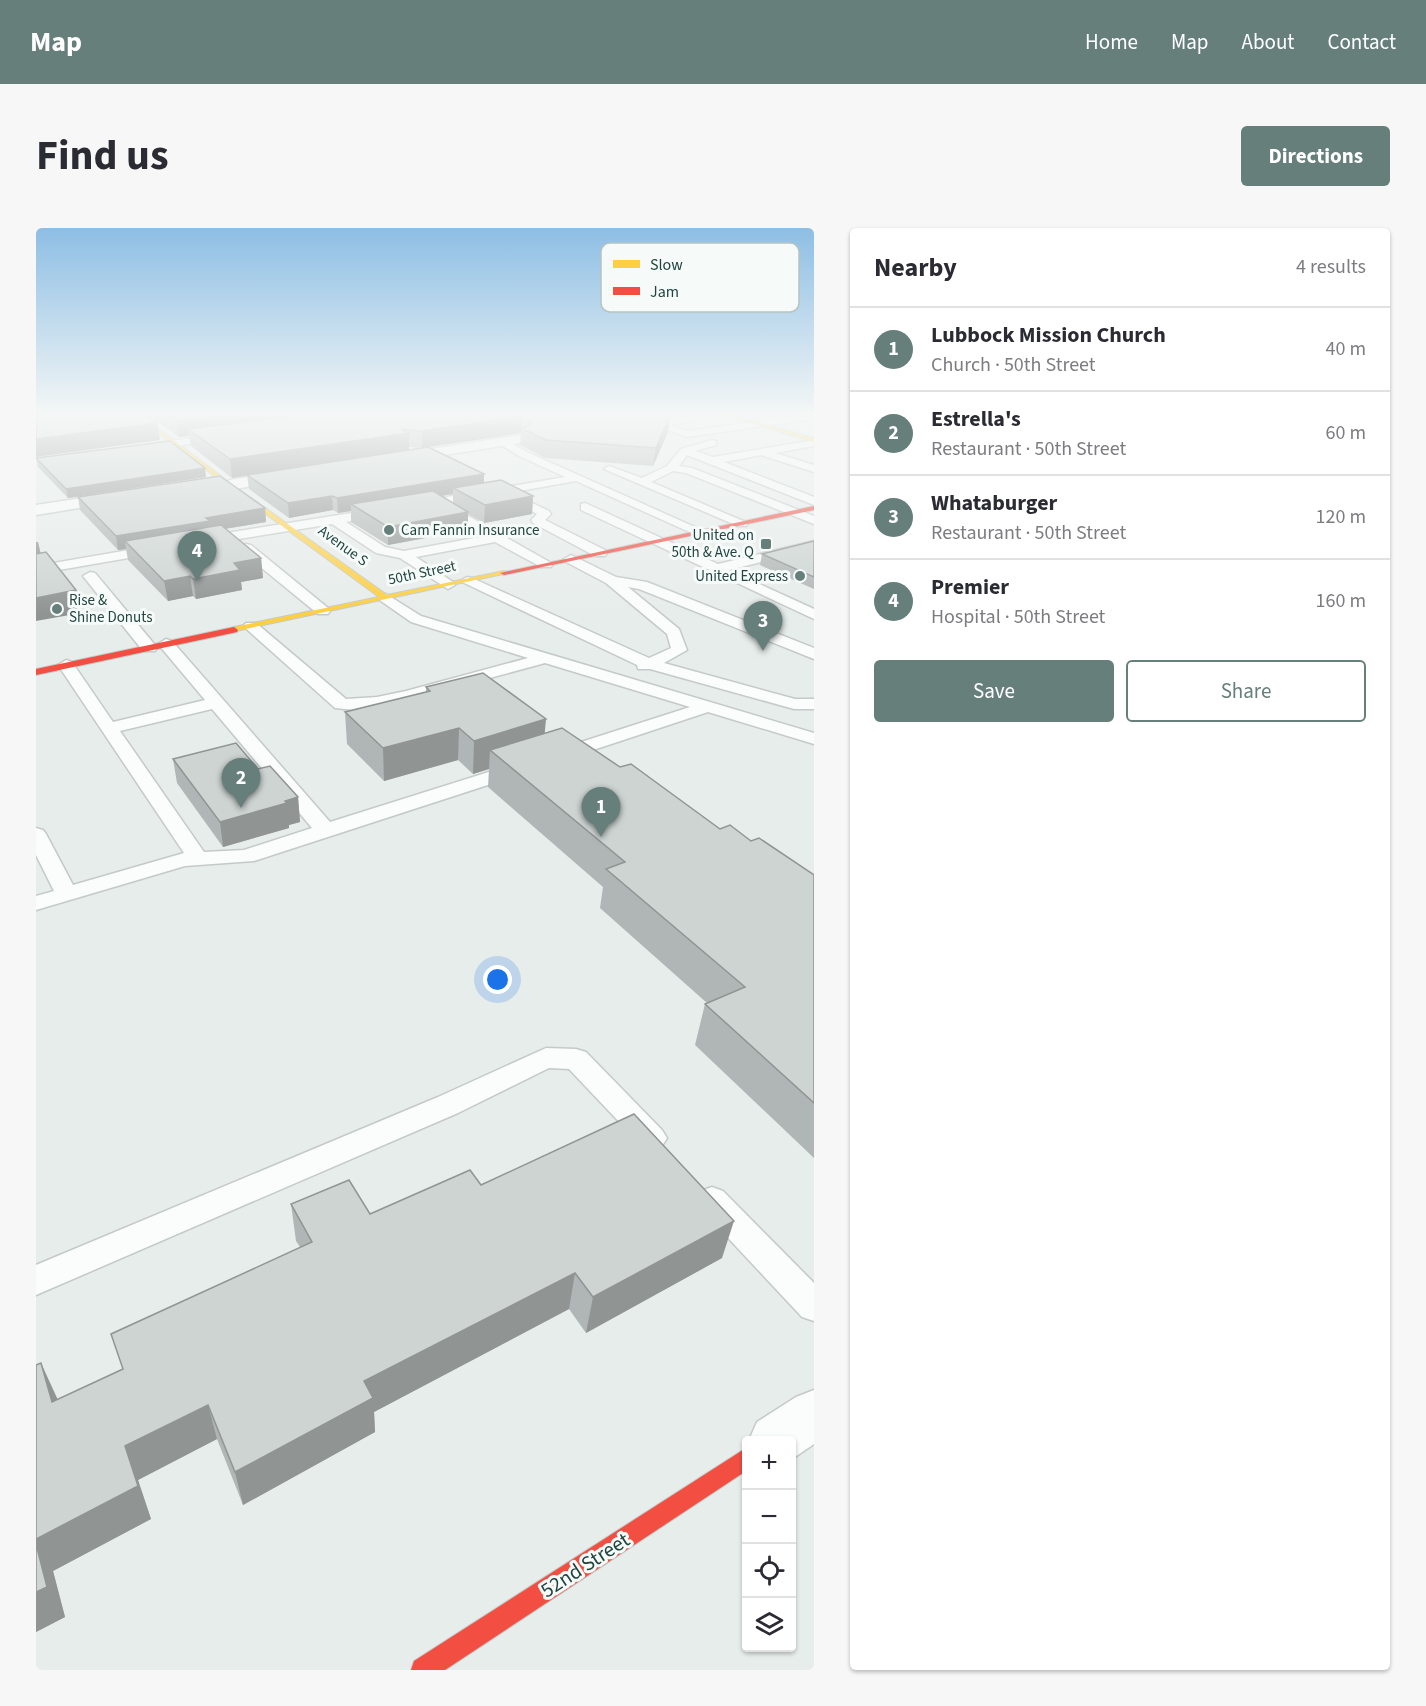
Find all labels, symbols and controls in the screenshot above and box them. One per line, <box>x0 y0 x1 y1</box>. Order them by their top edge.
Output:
text: Map <box>30 22 82 62</box>
text: Home <box>1085 27 1138 57</box>
text: Map <box>1171 27 1209 57</box>
text: About <box>1242 27 1294 57</box>
text: Contact <box>1327 27 1396 57</box>
text: Find us <box>36 126 169 186</box>
button: Directions <box>1241 126 1390 186</box>
legend <box>601 243 799 312</box>
text: Nearby <box>874 249 957 286</box>
text: 4 results <box>1296 253 1366 281</box>
text: Slow <box>650 254 683 276</box>
text: Jam <box>650 281 679 303</box>
text: Lubbock Mission Church <box>931 319 1166 351</box>
text: 1 <box>888 335 899 363</box>
text: 40 m <box>1326 335 1366 363</box>
text: Church · 50th Street <box>931 351 1096 379</box>
text: Estrella's <box>931 403 1021 435</box>
text: 2 <box>888 419 899 447</box>
text: 60 m <box>1326 419 1366 447</box>
text: Restaurant · 50th Street <box>931 435 1126 463</box>
text: Whataburger <box>931 487 1057 519</box>
text: 3 <box>888 503 899 531</box>
text: 120 m <box>1316 503 1366 531</box>
text: Restaurant · 50th Street <box>931 519 1126 547</box>
place label: Cam Fannin Insurance <box>401 520 540 541</box>
street label: Avenue S <box>314 521 372 571</box>
marker: Cam Fannin Insurance <box>382 523 396 537</box>
place label: United on 50th & Ave. Q <box>672 525 754 563</box>
pin: 4 <box>178 532 216 581</box>
marker: United on 50th & Ave. Q <box>759 537 773 551</box>
street label: 50th Street <box>386 556 458 590</box>
place label: United Express <box>695 566 788 587</box>
marker: United Express <box>793 569 807 583</box>
text: Premier <box>931 571 1009 603</box>
text: 4 <box>888 587 899 615</box>
text: 160 m <box>1316 587 1366 615</box>
place label: Rise & Shine Donuts <box>69 590 152 628</box>
marker: Rise & Shine Donuts <box>50 602 64 616</box>
pin: 3 <box>744 602 782 651</box>
text: Hospital · 50th Street <box>931 603 1105 631</box>
button: Save <box>874 660 1114 722</box>
button: Share <box>1126 660 1366 722</box>
pin: 2 <box>222 758 260 808</box>
pin: 1 <box>582 788 620 837</box>
your location <box>483 965 512 994</box>
map controls <box>742 1436 796 1652</box>
button: + <box>742 1436 796 1490</box>
button: − <box>742 1490 796 1544</box>
street label: 52nd Street <box>535 1525 635 1605</box>
button: locate <box>742 1544 796 1598</box>
button: layers <box>742 1598 796 1652</box>

